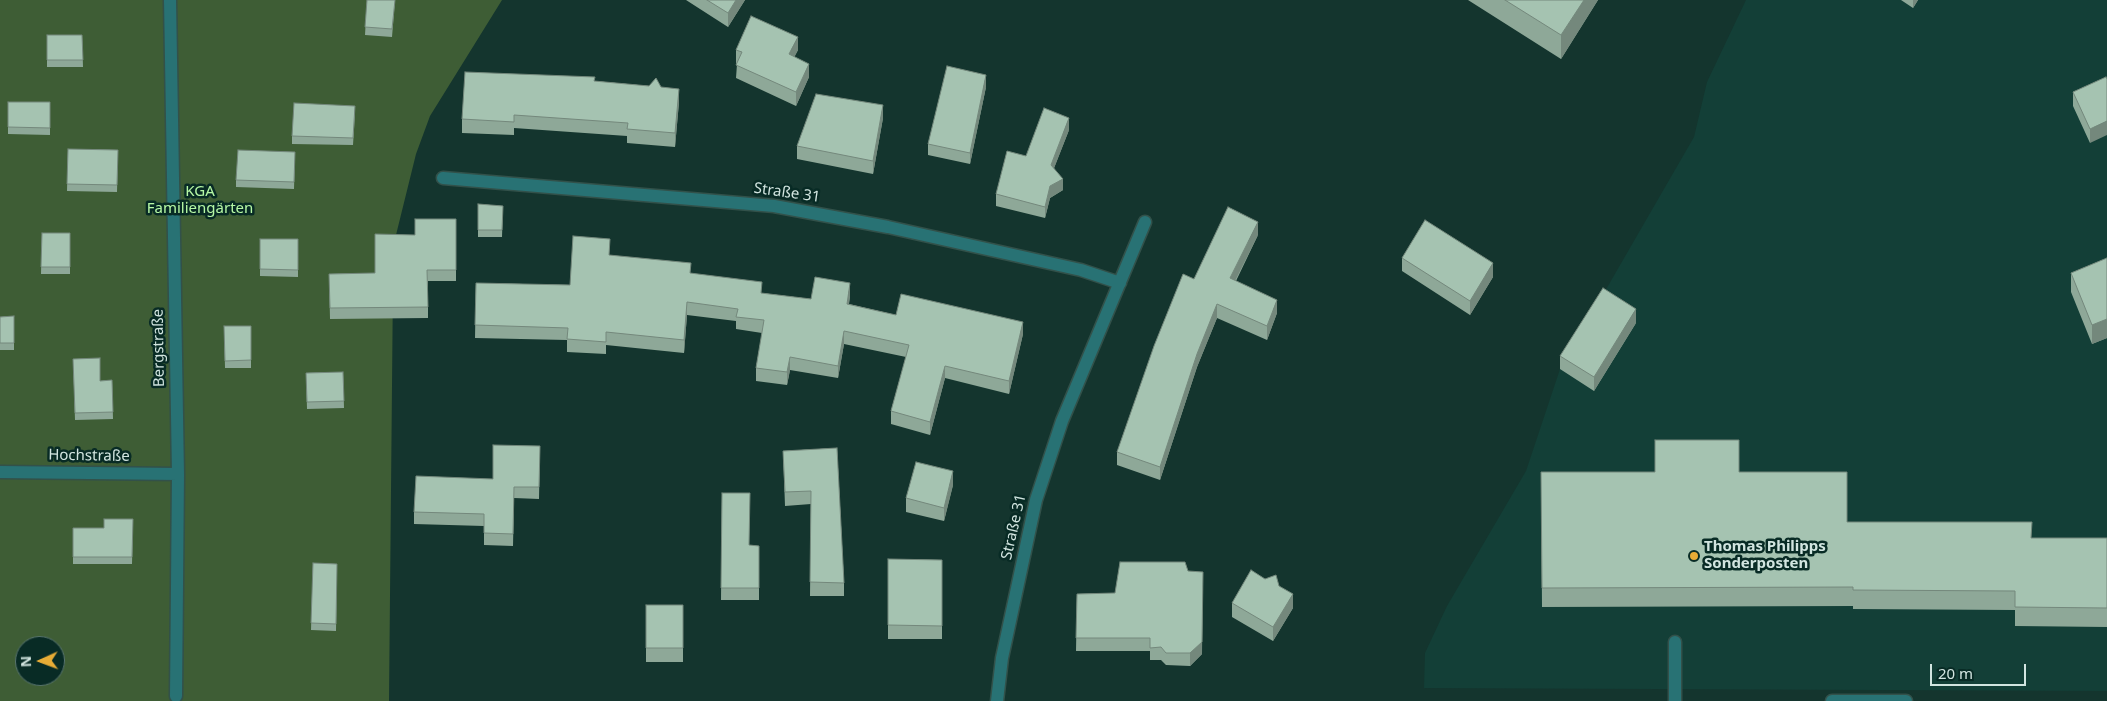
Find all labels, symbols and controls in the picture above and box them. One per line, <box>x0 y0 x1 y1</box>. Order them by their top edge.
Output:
street label: Straße 31 <box>753 179 821 207</box>
park label: KGA Familiengärten <box>147 183 253 218</box>
street label: Bergstraße <box>149 309 169 387</box>
street label: Hochstraße <box>48 446 130 466</box>
street label: Straße 31 <box>998 492 1030 562</box>
place label: Thomas Philipps Sonderposten <box>1704 538 1826 573</box>
marker: Thomas Philipps Sonderposten <box>1688 550 1700 562</box>
north arrow <box>15 636 65 686</box>
scale bar <box>1932 654 2028 686</box>
text: N <box>16 655 35 668</box>
text: 20 m <box>1938 663 1973 683</box>

